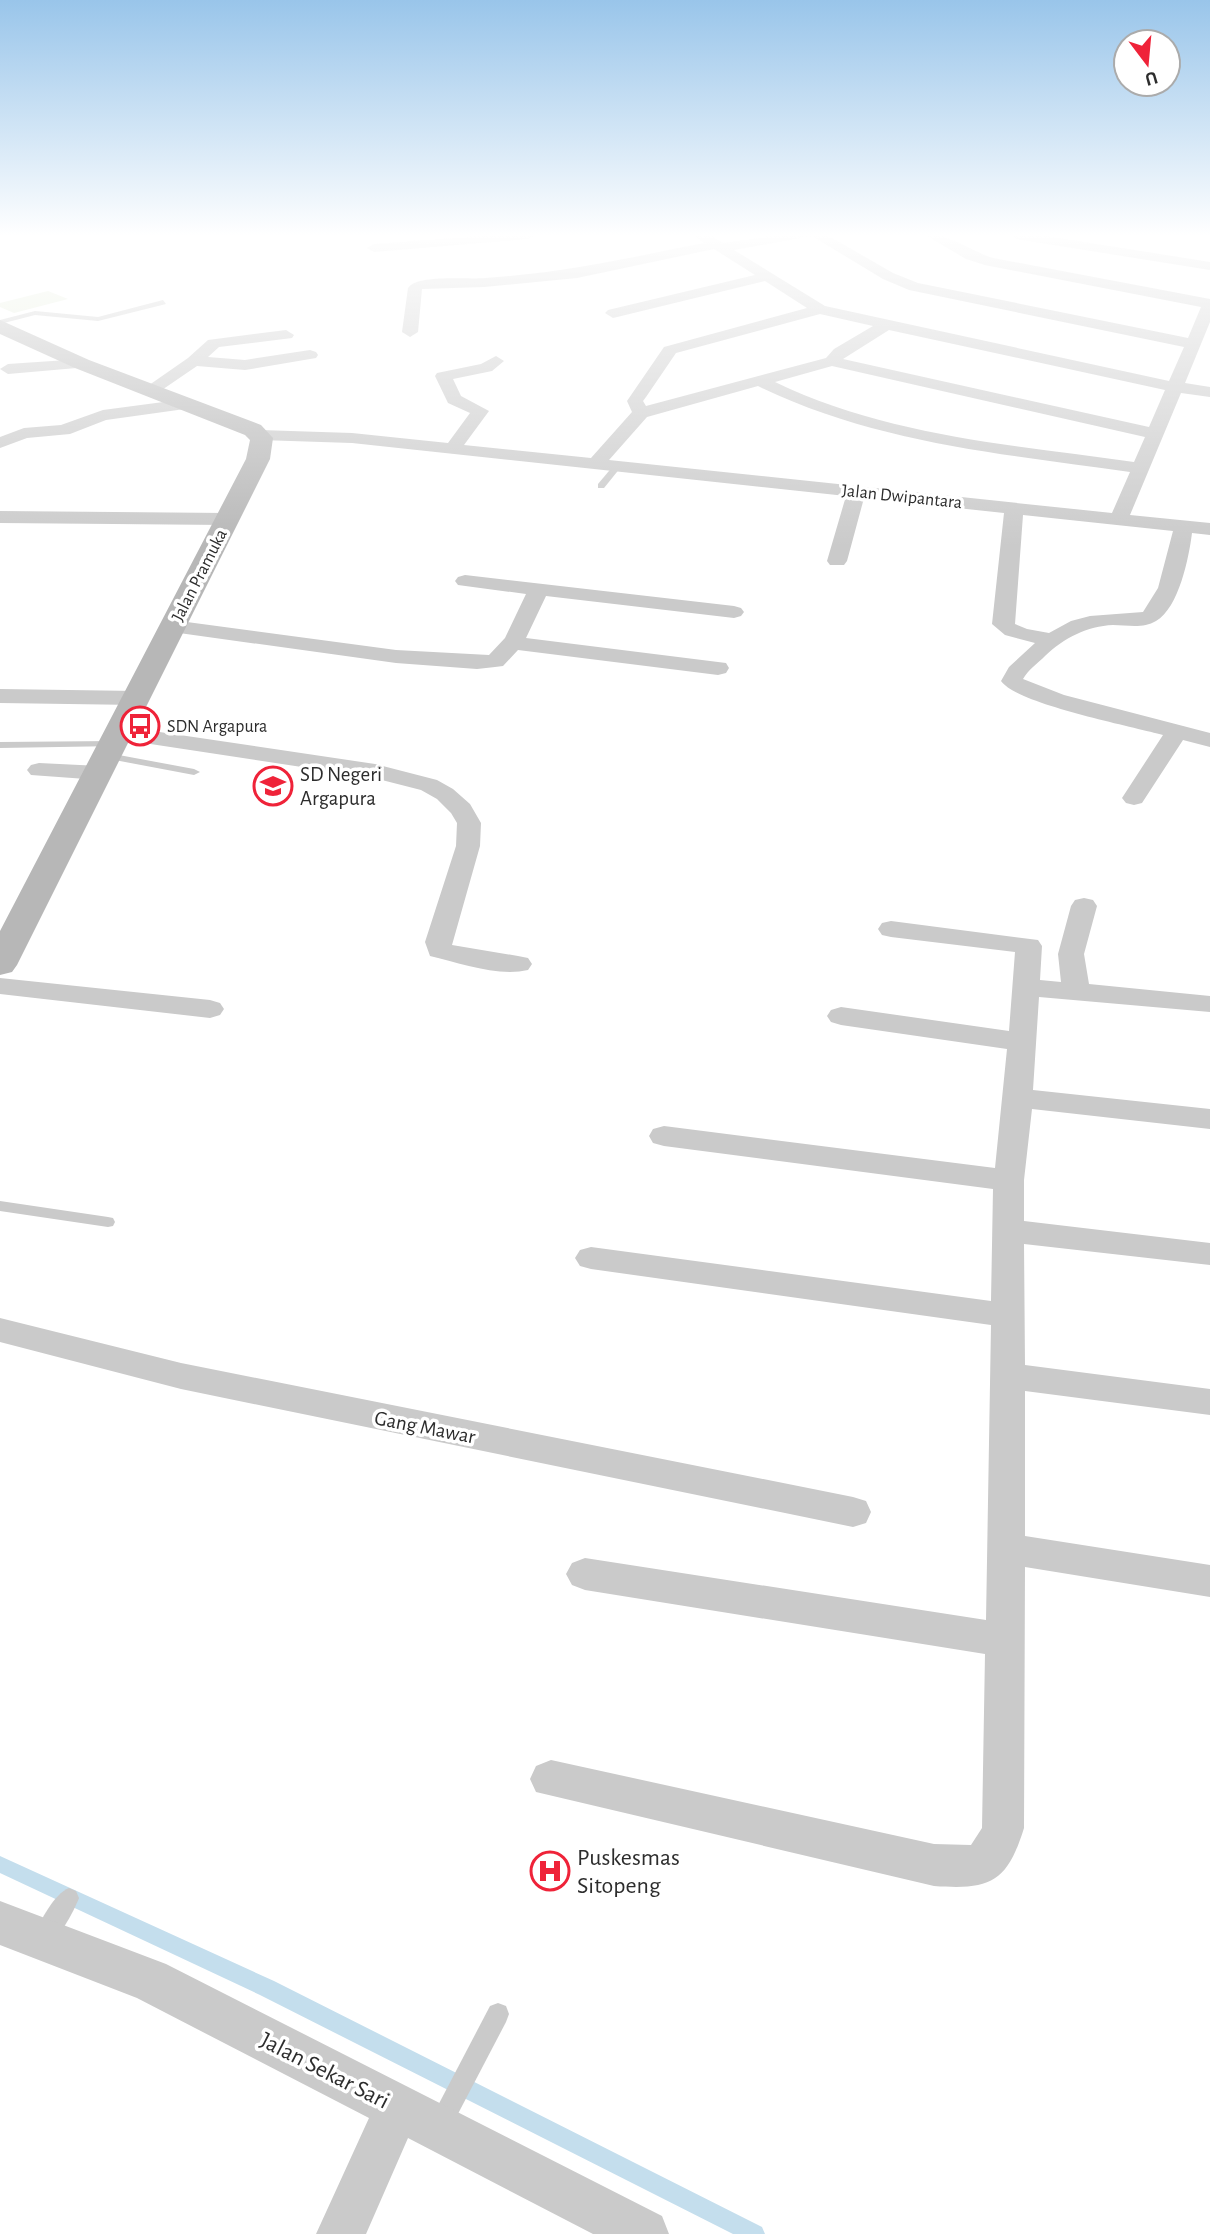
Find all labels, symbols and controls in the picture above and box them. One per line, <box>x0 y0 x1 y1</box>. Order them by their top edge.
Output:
north arrow <box>1112 28 1182 98</box>
text: U <box>1143 67 1160 89</box>
street label: Jalan Dwipantara <box>841 482 963 512</box>
street label: Jalan Pramuka <box>169 526 231 625</box>
bus stop icon: SDN Argapura <box>119 705 161 747</box>
place label: SDN Argapura <box>167 718 267 736</box>
place label: SD Negeri Argapura <box>300 764 382 809</box>
school or university icon: SD Negeri Argapura <box>252 765 294 807</box>
street label: Gang Mawar <box>373 1407 477 1448</box>
place label: Puskesmas Sitopeng <box>577 1846 680 1898</box>
hospital icon: Puskesmas Sitopeng <box>529 1850 571 1892</box>
street label: Jalan Sekar Sari <box>256 2028 393 2114</box>

